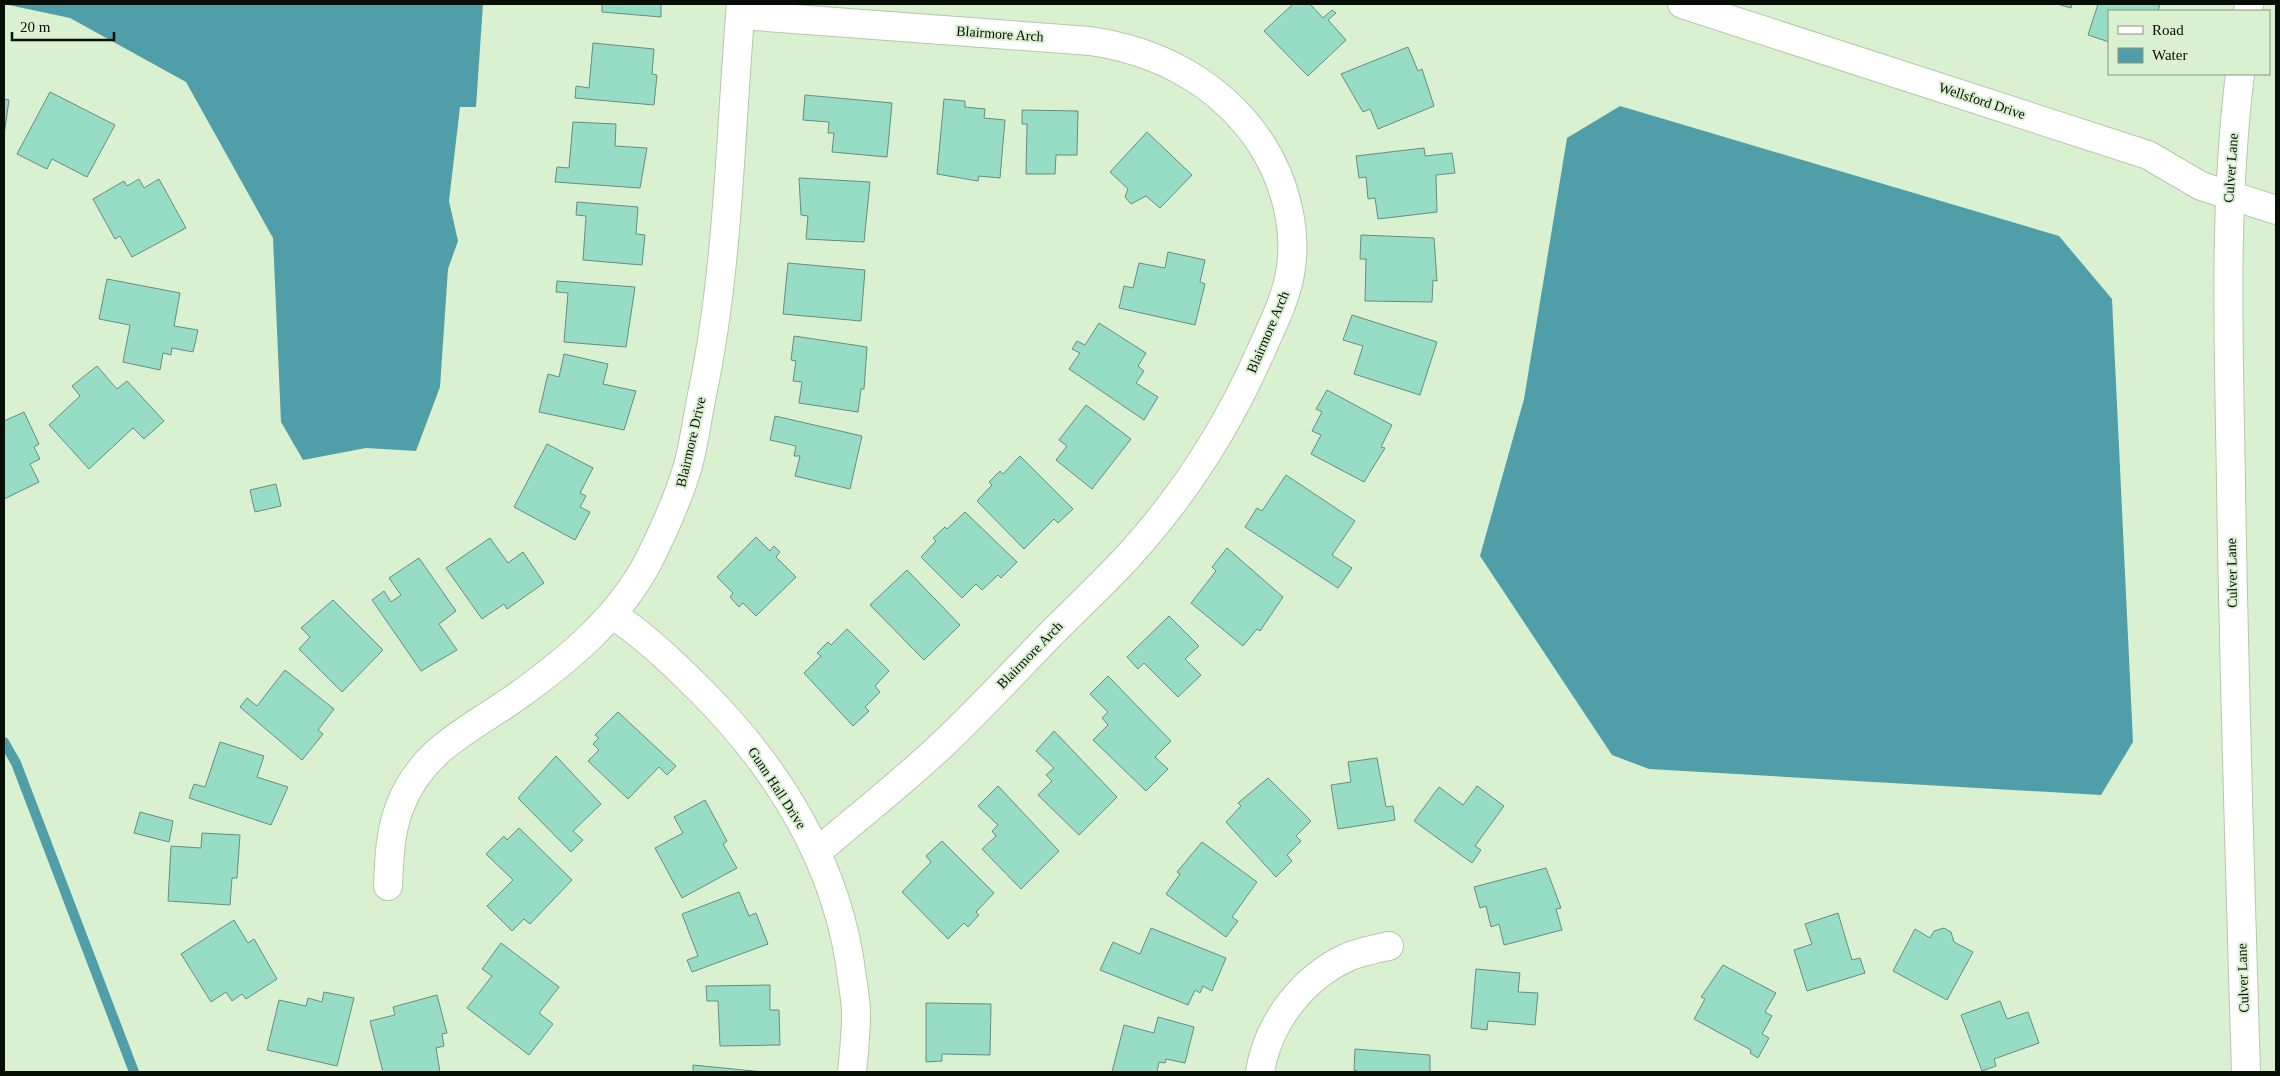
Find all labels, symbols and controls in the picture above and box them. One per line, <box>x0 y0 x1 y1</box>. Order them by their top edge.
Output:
scale bar <box>12 10 115 42</box>
legend <box>2108 10 2270 75</box>
text: 20 m <box>20 19 51 35</box>
text: Road <box>2152 22 2184 38</box>
street label: Blairmore Arch <box>956 23 1044 45</box>
text: Water <box>2152 47 2187 63</box>
street label: Wellsford Drive <box>1937 80 2027 122</box>
street label: Culver Lane <box>2221 133 2241 203</box>
street label: Blairmore Arch <box>1244 289 1292 375</box>
street label: Blairmore Drive <box>673 395 709 489</box>
street label: Culver Lane <box>2224 538 2240 608</box>
street label: Blairmore Arch <box>994 618 1066 692</box>
street label: Gunn Hall Drive <box>745 744 809 832</box>
street label: Culver Lane <box>2234 943 2252 1013</box>

